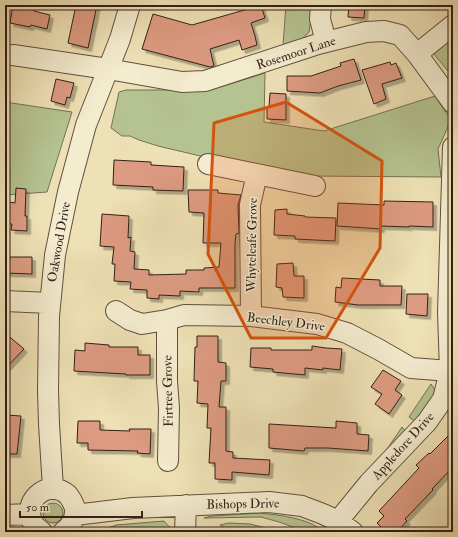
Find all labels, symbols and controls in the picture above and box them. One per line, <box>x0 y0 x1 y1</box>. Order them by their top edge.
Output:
street label: Rosemoor Lane <box>254 32 338 73</box>
street label: Whyteleafe Grove <box>243 197 262 293</box>
street label: Oakwood Drive <box>44 200 74 283</box>
street label: Beechley Drive <box>246 309 326 336</box>
street label: Firtree Grove <box>159 354 177 427</box>
street label: Appledore Drive <box>368 408 439 485</box>
scale bar <box>20 493 142 519</box>
street label: Bishops Drive <box>206 495 280 514</box>
text: 50 m <box>26 500 50 515</box>

